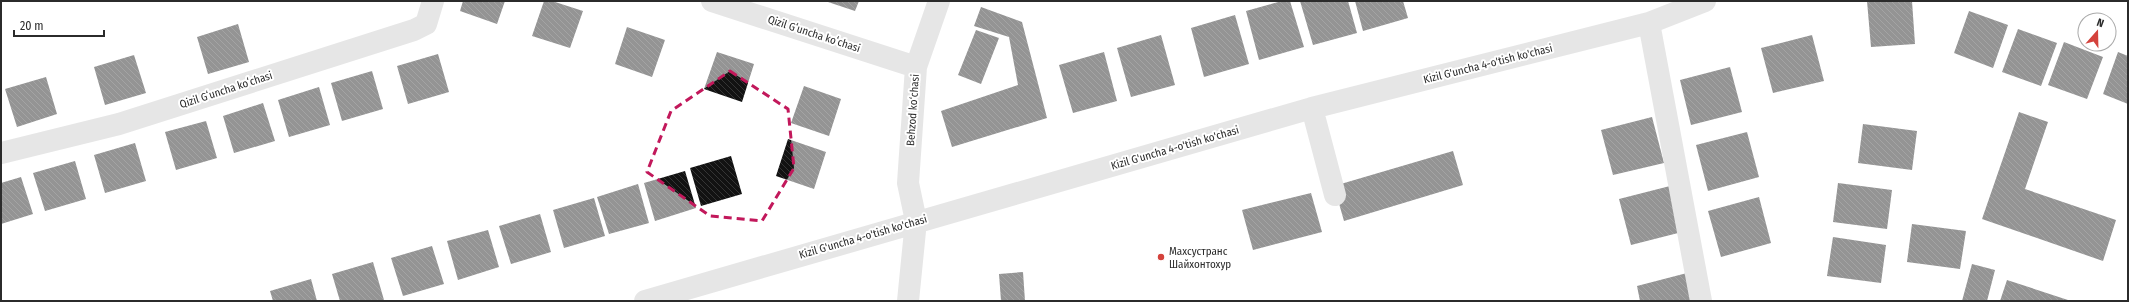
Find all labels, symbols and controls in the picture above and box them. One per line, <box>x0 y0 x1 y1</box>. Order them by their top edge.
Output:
scale bar <box>14 12 104 38</box>
north arrow <box>2077 12 2117 52</box>
street label: Qizil Gʻuncha koʻchasi <box>766 13 862 55</box>
text: N <box>2095 16 2106 30</box>
text: 20 m <box>20 19 44 33</box>
street label: Kizil G'uncha 4-o'tish ko'chasi <box>1422 42 1554 86</box>
street label: Qizil Gʻuncha koʻchasi <box>178 69 274 111</box>
street label: Behzod ko‘chasi <box>904 73 922 146</box>
street label: Kizil G'uncha 4-o'tish ko'chasi <box>1109 123 1241 173</box>
street label: Kizil G'uncha 4-o'tish ko'chasi <box>797 212 929 262</box>
place label: Махсустранс Шайхонтохур <box>1169 245 1231 271</box>
marker: Махсустранс Шайхонтохур <box>1156 252 1166 262</box>

